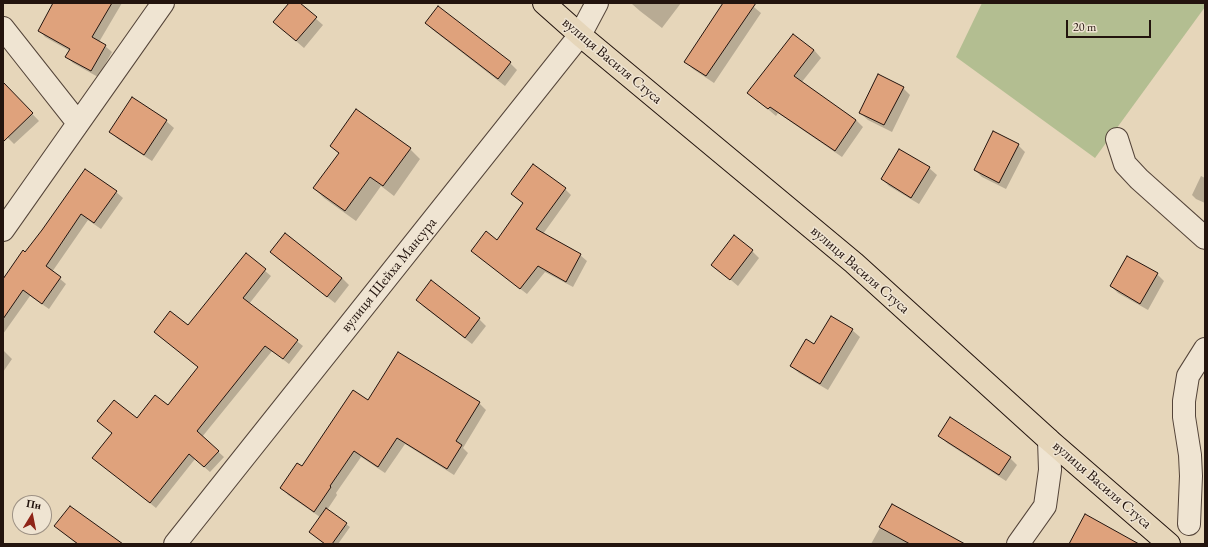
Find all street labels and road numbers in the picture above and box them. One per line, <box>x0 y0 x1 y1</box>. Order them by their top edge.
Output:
street label: вулиця Василя Стуса <box>558 14 666 108</box>
street label: вулиця Шейха Мансура <box>337 214 441 336</box>
street label: вулиця Василя Стуса <box>807 222 913 318</box>
street label: вулиця Василя Стуса <box>1049 437 1155 533</box>

